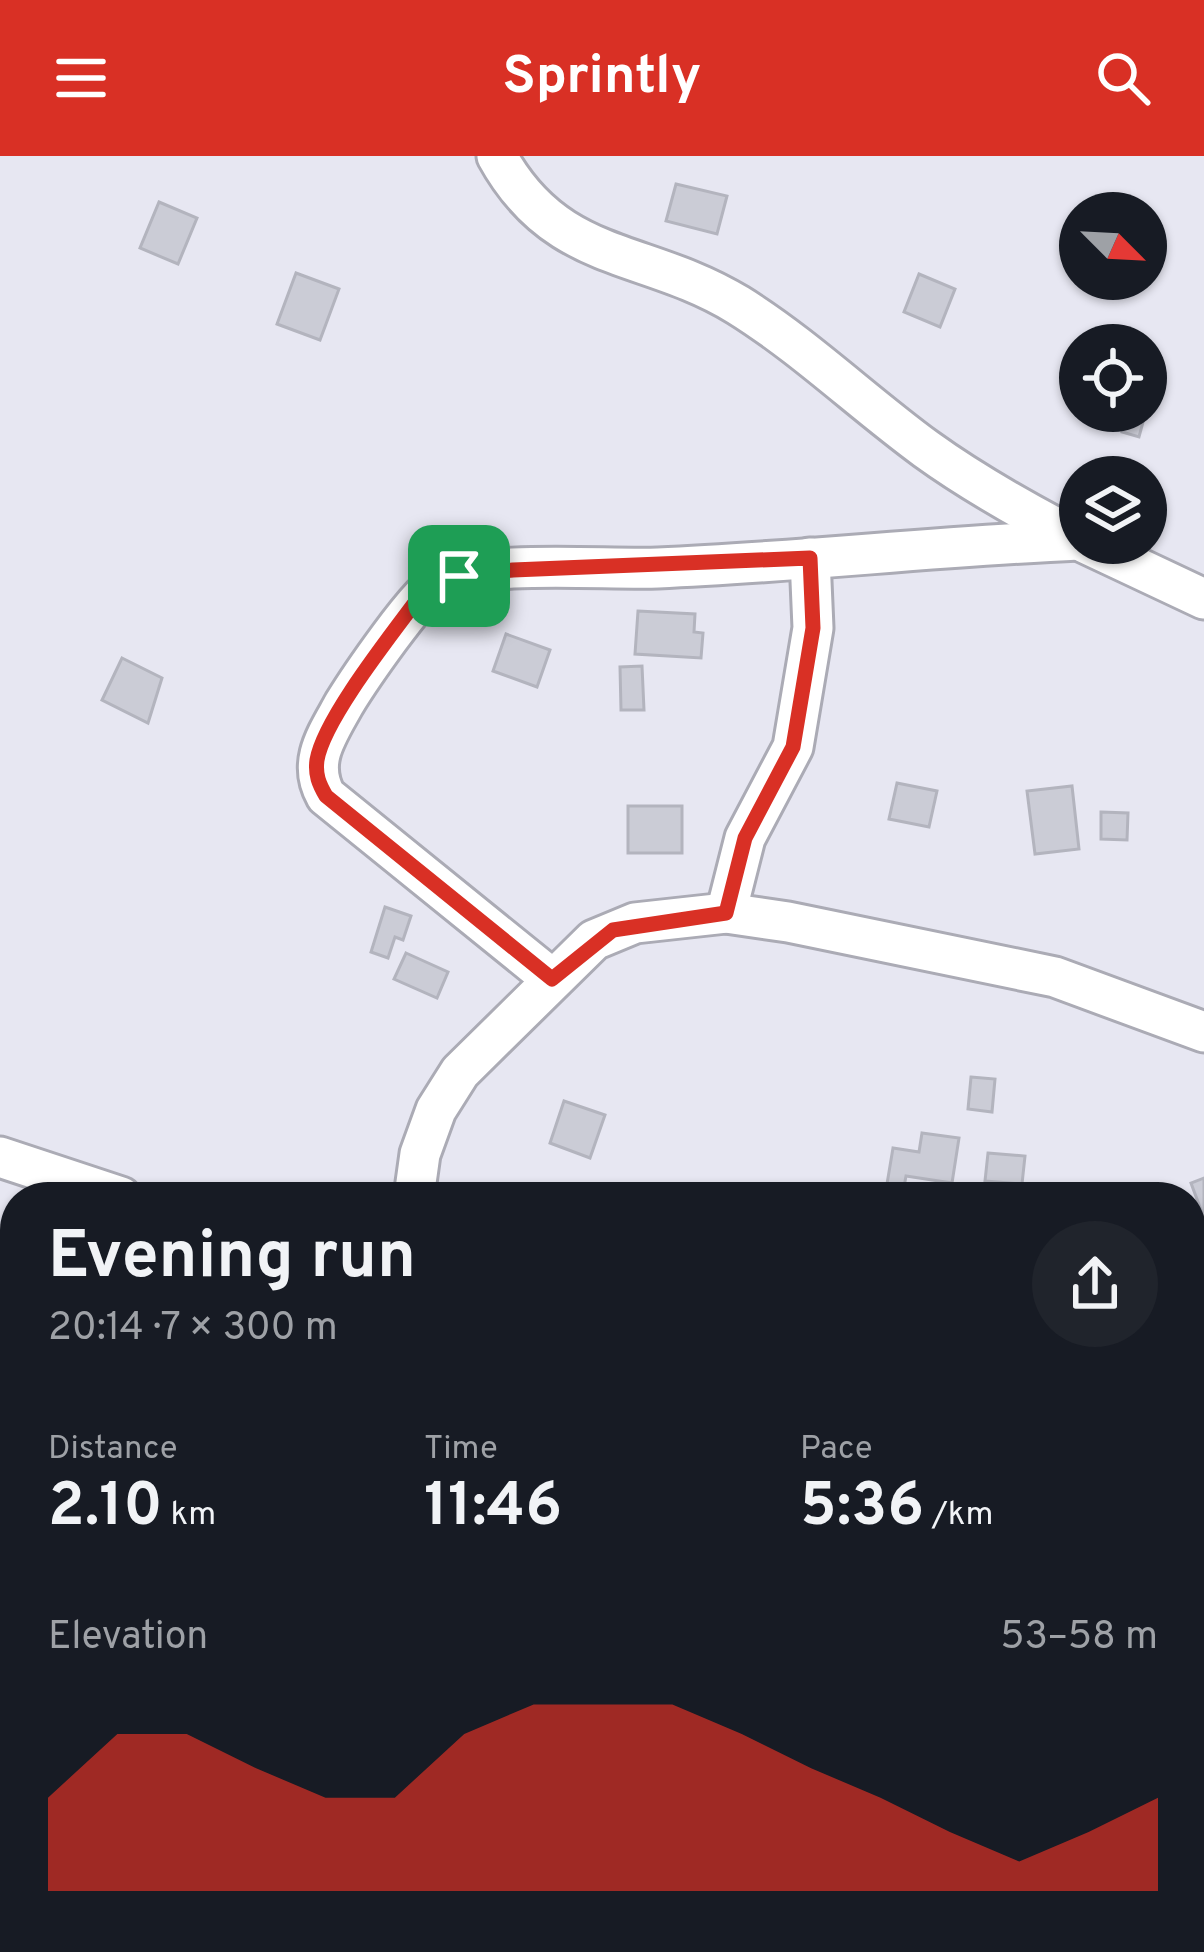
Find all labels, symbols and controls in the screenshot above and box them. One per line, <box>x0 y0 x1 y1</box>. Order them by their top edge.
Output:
text: Sprintly <box>503 44 702 113</box>
icon: menu <box>48 45 114 111</box>
icon: search <box>1090 45 1156 111</box>
north arrow <box>1059 192 1167 300</box>
map controls <box>1059 192 1167 564</box>
button: locate <box>1059 324 1167 432</box>
button: layers <box>1059 456 1167 564</box>
pin <box>408 525 510 627</box>
icon: arrive <box>426 543 492 609</box>
text: Evening run <box>48 1218 416 1301</box>
button: share <box>1032 1221 1158 1347</box>
text: 20:14 · 7 × 300 m <box>48 1305 338 1354</box>
text: Distance <box>48 1429 178 1471</box>
text: Time <box>424 1429 498 1471</box>
text: Pace <box>800 1429 873 1471</box>
text: 2.10 <box>48 1471 163 1547</box>
text: 11:46 <box>424 1471 562 1547</box>
text: 5:36 <box>800 1471 924 1547</box>
text: km <box>163 1495 216 1537</box>
text: /km <box>924 1495 993 1537</box>
text: Elevation <box>48 1614 208 1663</box>
text: 53–58 m <box>1000 1614 1158 1663</box>

